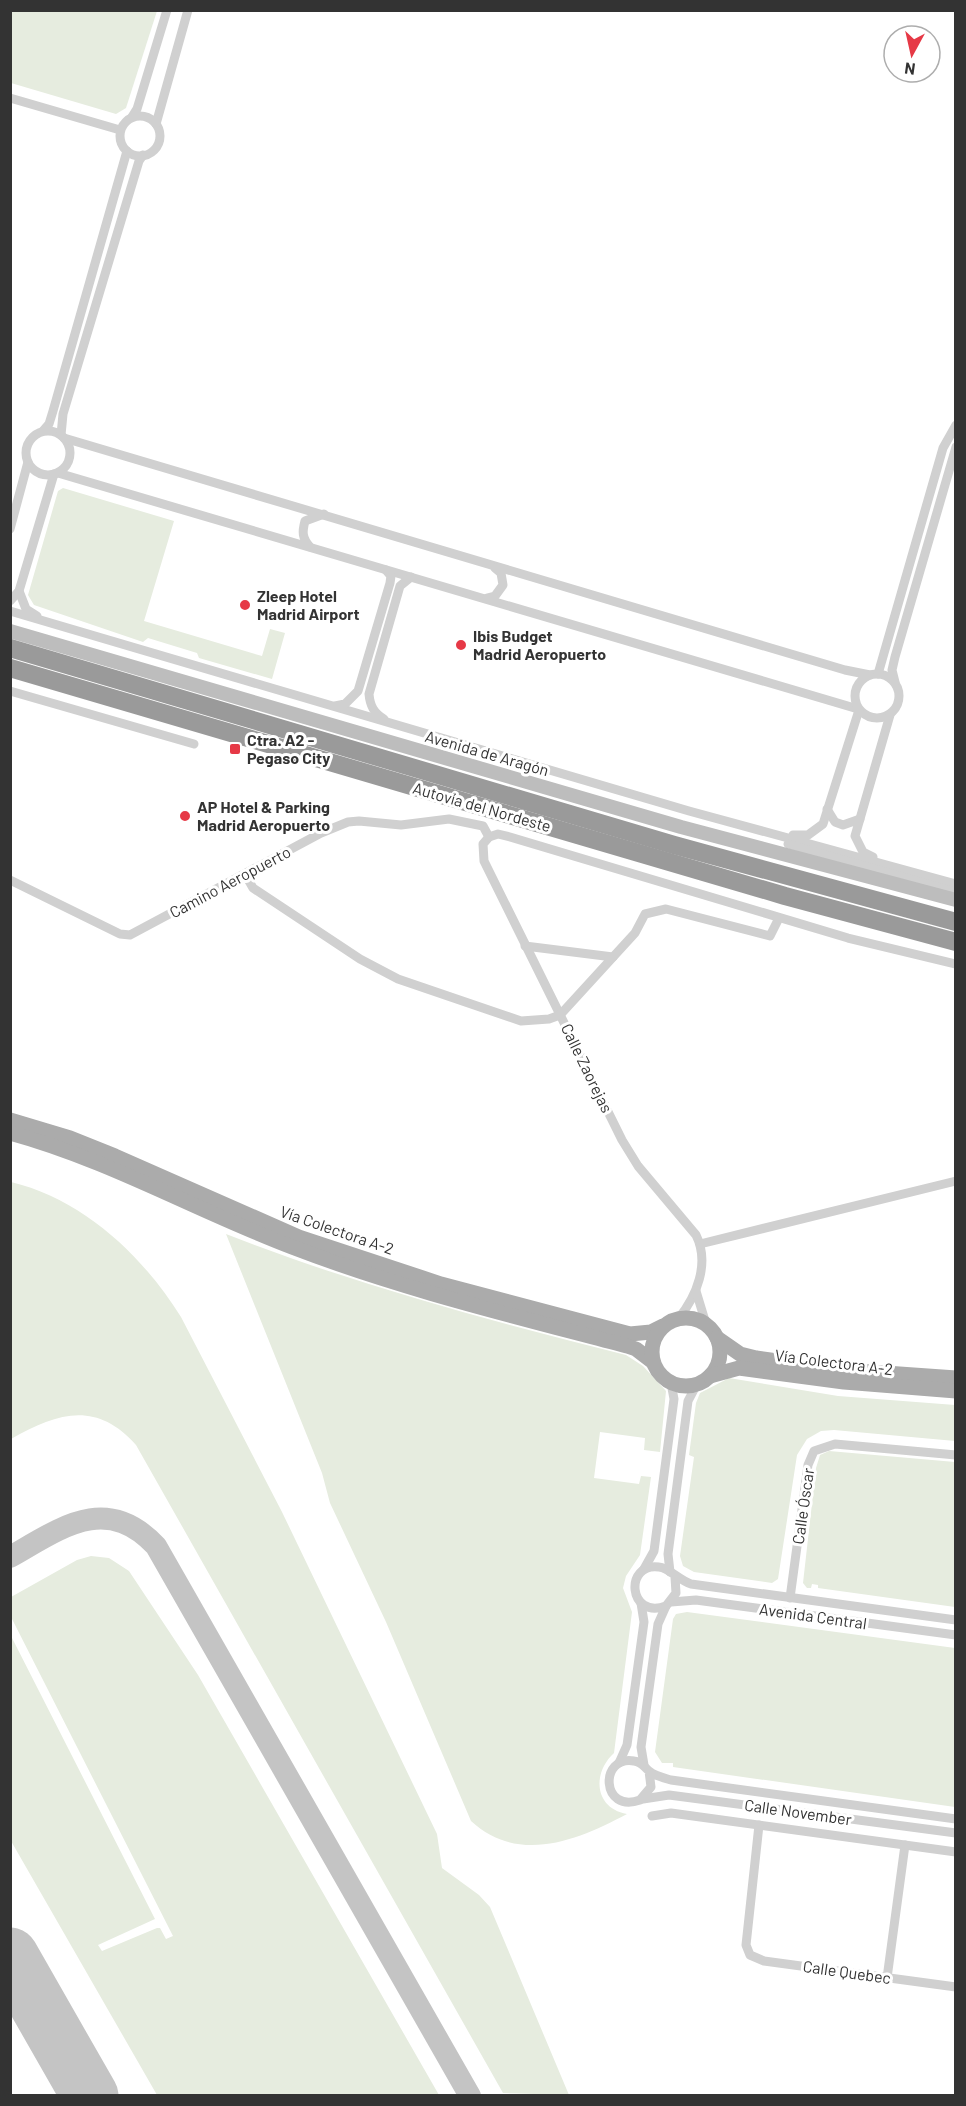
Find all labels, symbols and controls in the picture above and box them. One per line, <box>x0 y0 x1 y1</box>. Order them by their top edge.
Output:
north arrow <box>882 24 942 84</box>
text: N <box>903 59 916 79</box>
place label: Zleep Hotel Madrid Airport <box>257 586 360 623</box>
marker: Zleep Hotel Madrid Airport <box>238 598 252 612</box>
place label: Ibis Budget Madrid Aeropuerto <box>473 626 606 663</box>
marker: Ibis Budget Madrid Aeropuerto <box>454 638 468 652</box>
street label: Avenida de Aragón <box>423 726 551 779</box>
place label: Ctra. A2 - Pegaso City <box>247 730 330 767</box>
marker: Ctra. A2 - Pegaso City <box>228 742 242 756</box>
street label: Autovía del Nordeste <box>411 778 553 835</box>
place label: AP Hotel & Parking Madrid Aeropuerto <box>197 797 330 834</box>
marker: AP Hotel & Parking Madrid Aeropuerto <box>178 809 192 823</box>
street label: Camino Aeropuerto <box>166 842 294 921</box>
street label: Calle Zaorejas <box>558 1020 617 1115</box>
street label: Vía Colectora A-2 <box>278 1201 397 1258</box>
street label: Vía Colectora A-2 <box>774 1345 894 1378</box>
street label: Calle Óscar <box>788 1466 817 1545</box>
street label: Avenida Central <box>758 1599 868 1632</box>
street label: Calle November <box>743 1795 853 1828</box>
street label: Calle Quebec <box>802 1956 892 1987</box>

